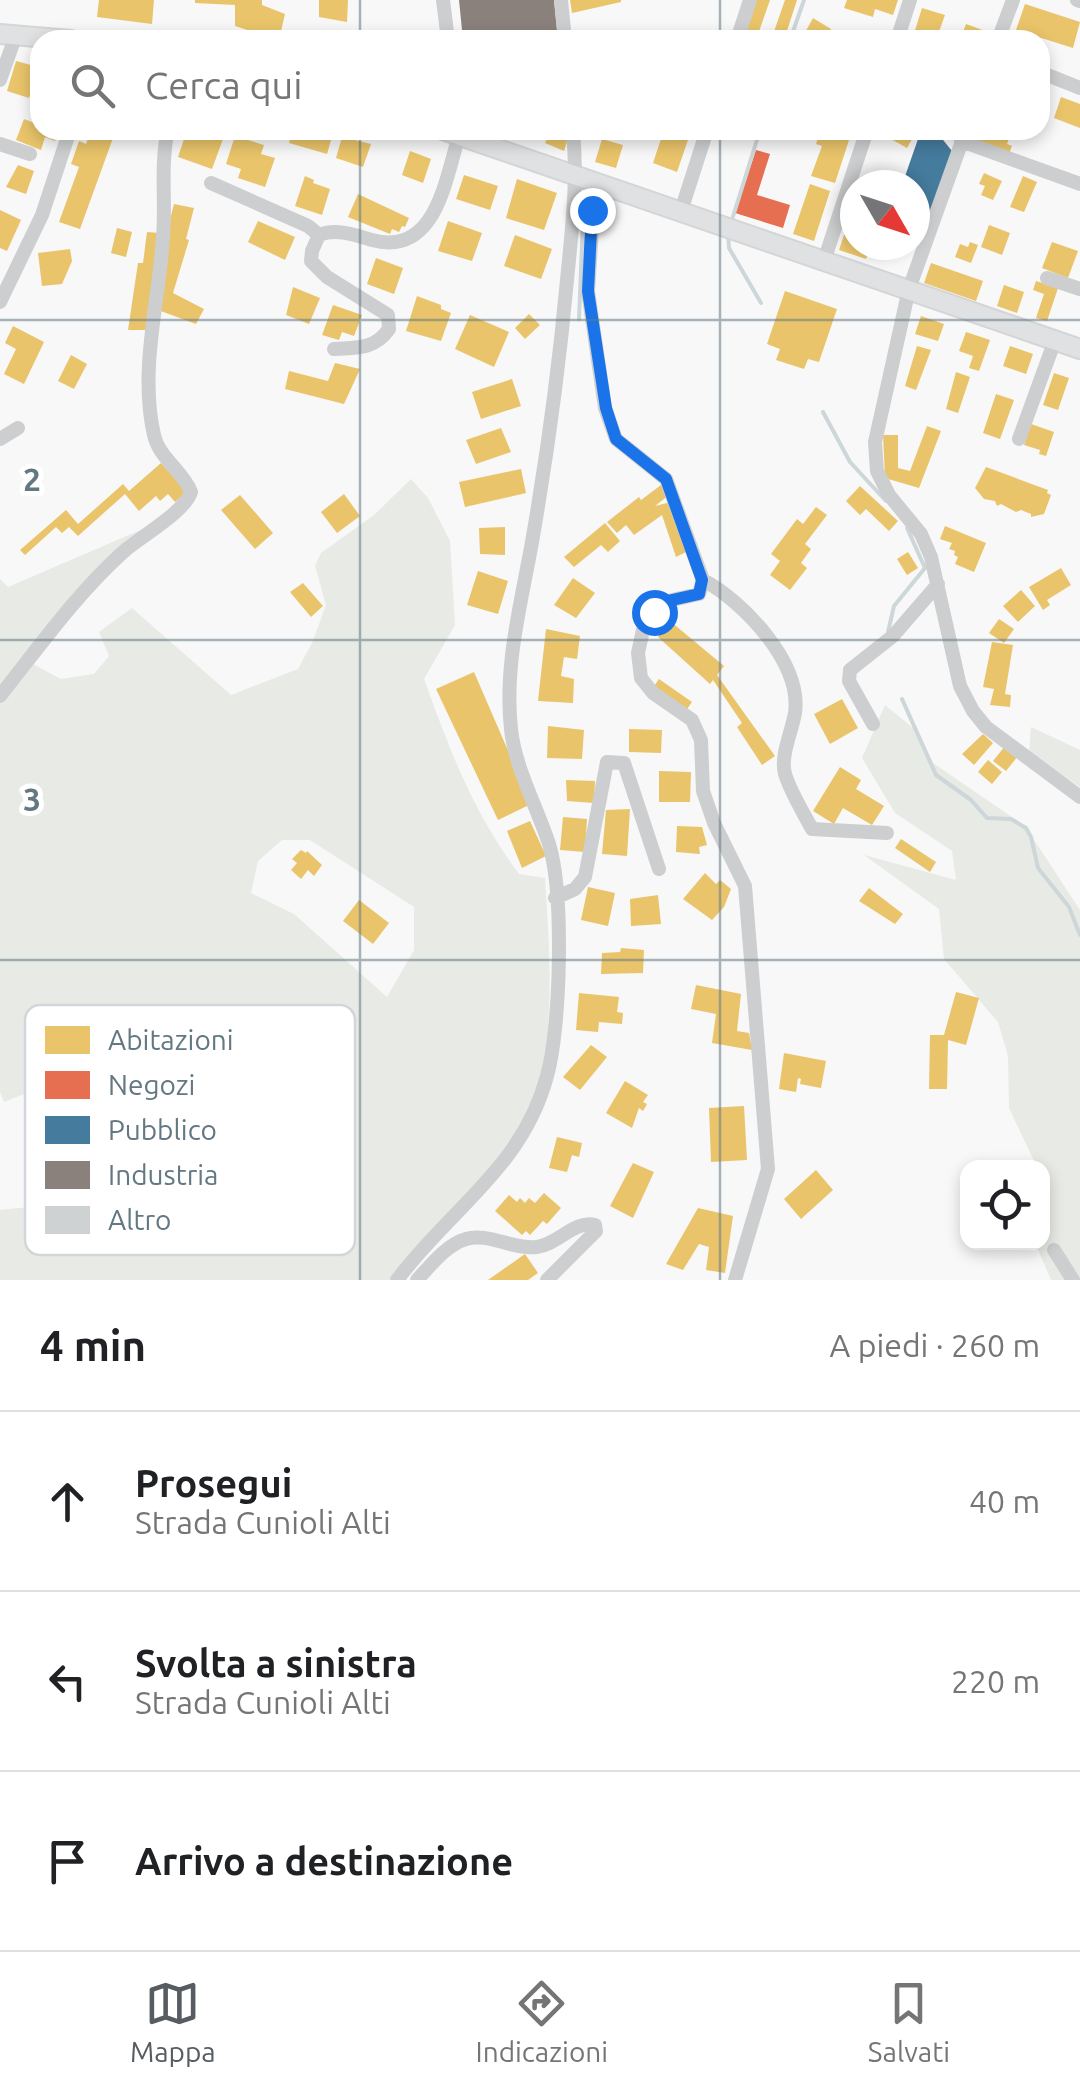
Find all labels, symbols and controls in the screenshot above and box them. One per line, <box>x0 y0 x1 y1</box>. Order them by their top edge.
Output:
search box <box>30 30 1050 140</box>
icon: search <box>65 58 120 113</box>
text: Cerca qui <box>145 64 303 106</box>
north arrow <box>840 170 930 260</box>
route end <box>570 188 616 234</box>
text: 2 <box>23 461 41 497</box>
route start <box>632 590 678 636</box>
text: 3 <box>23 781 41 817</box>
legend <box>25 1005 355 1255</box>
text: Abitazioni <box>108 1024 234 1055</box>
text: Negozi <box>108 1069 195 1100</box>
text: Pubblico <box>108 1114 217 1145</box>
text: Industria <box>108 1159 219 1190</box>
map controls <box>960 1160 1050 1250</box>
button: locate <box>960 1160 1050 1250</box>
text: Altro <box>108 1204 172 1235</box>
text: 4 min <box>40 1322 146 1369</box>
text: A piedi · 260 m <box>830 1327 1040 1363</box>
text: Prosegui <box>135 1462 292 1504</box>
icon: ahead <box>40 1474 95 1529</box>
text: 40 m <box>969 1483 1040 1519</box>
text: Strada Cunioli Alti <box>135 1504 391 1540</box>
text: Svolta a sinistra <box>135 1642 417 1684</box>
icon: left <box>40 1654 95 1709</box>
text: 220 m <box>951 1663 1040 1699</box>
text: Strada Cunioli Alti <box>135 1684 391 1720</box>
icon: arrive <box>40 1834 95 1889</box>
text: Arrivo a destinazione <box>135 1840 513 1882</box>
tab: Mappa <box>130 1976 216 2067</box>
tab: Indicazioni <box>476 1976 608 2067</box>
tab: Salvati <box>868 1976 950 2067</box>

